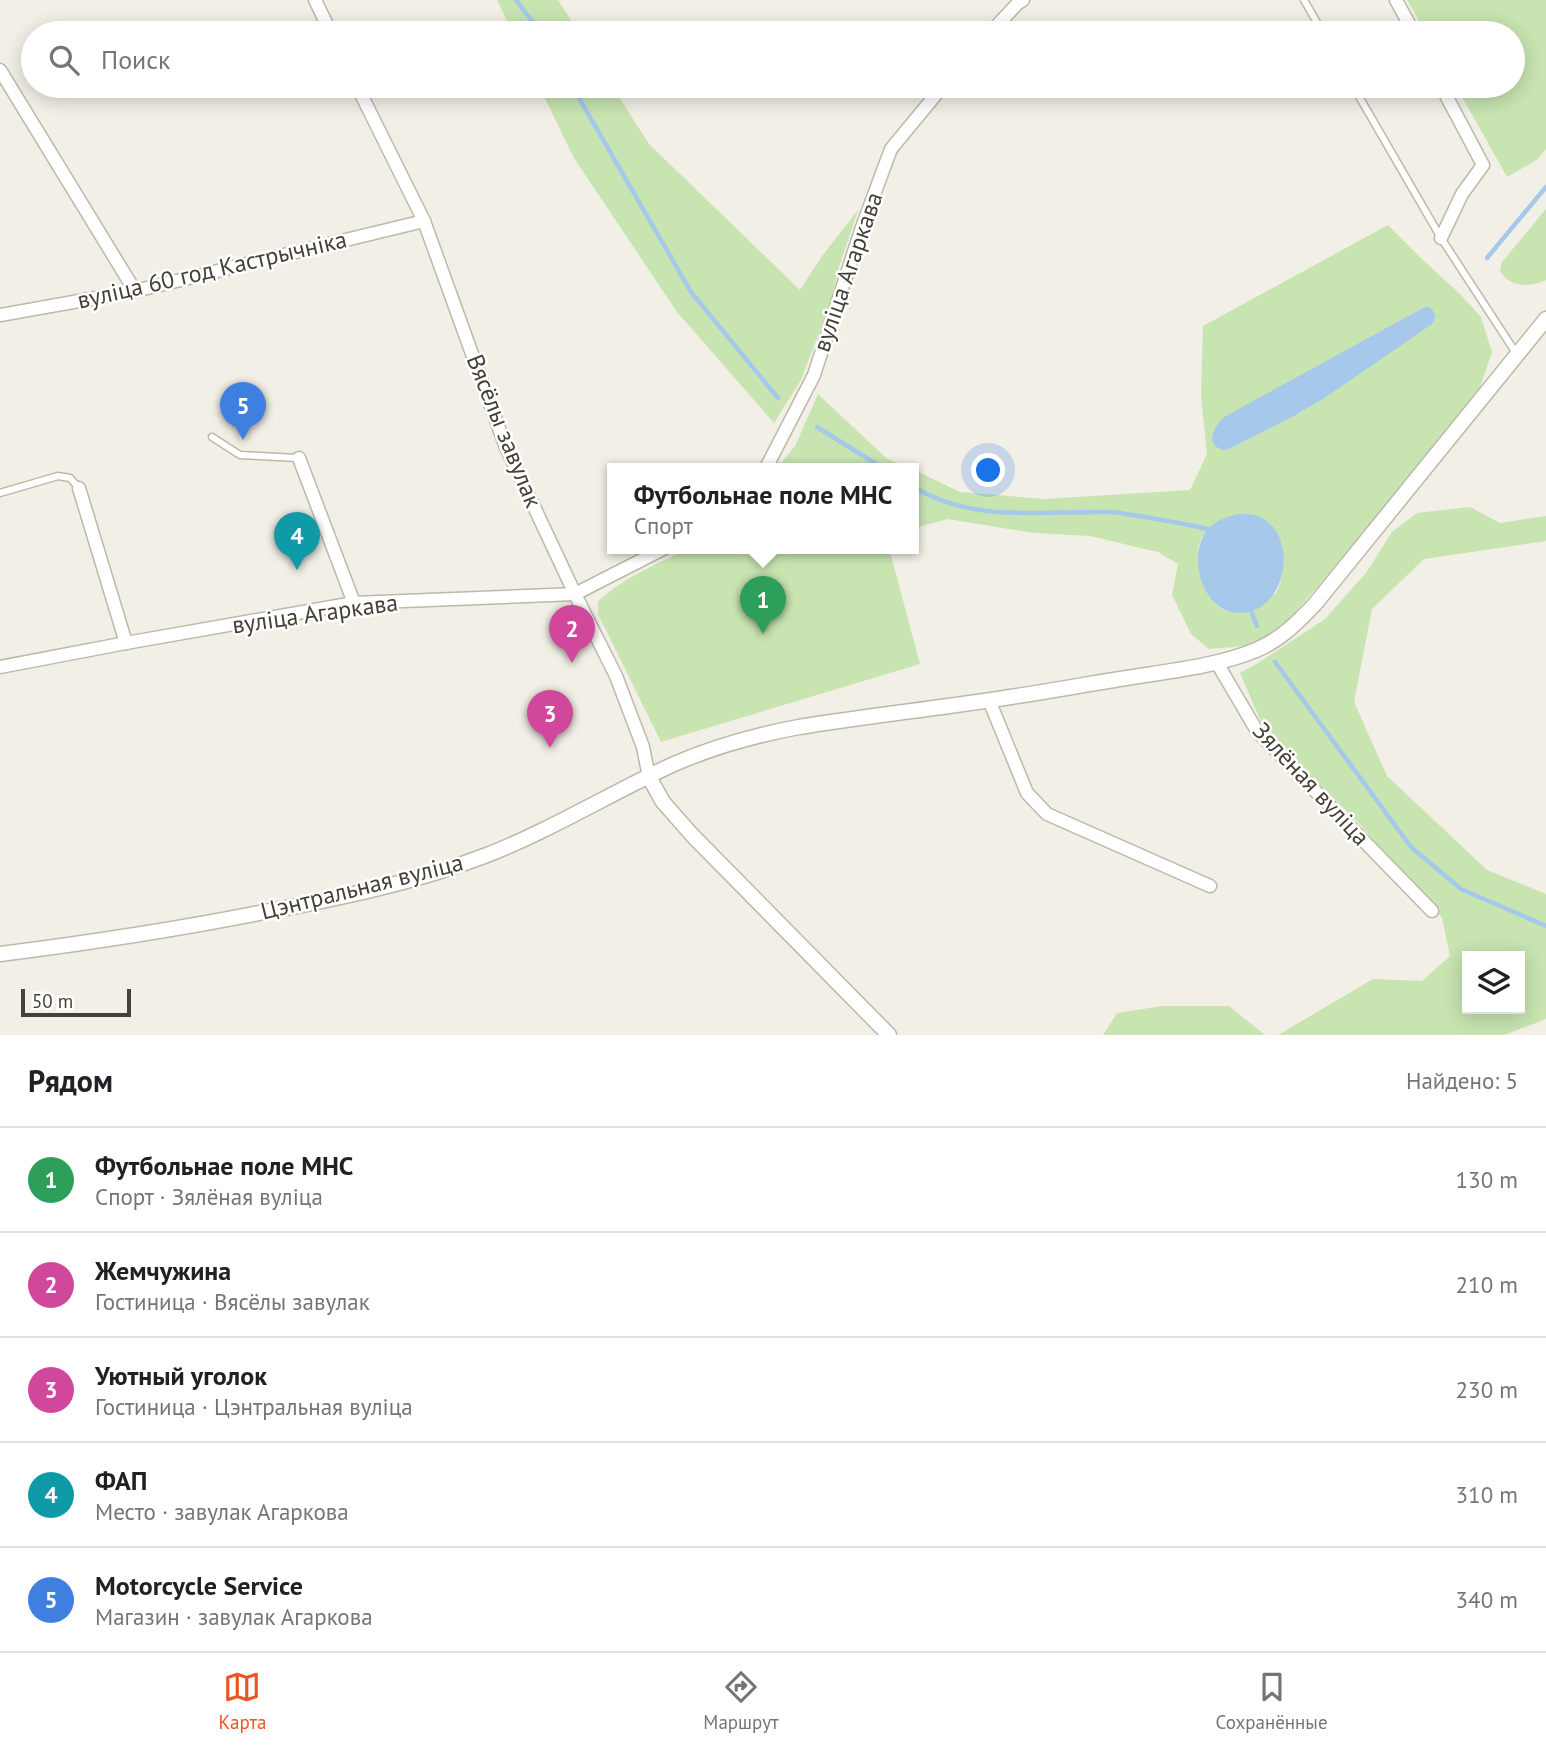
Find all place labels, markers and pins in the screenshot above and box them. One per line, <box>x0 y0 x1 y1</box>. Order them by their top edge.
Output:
pin: 5 <box>220 382 266 440</box>
pin: 4 <box>274 512 320 570</box>
pin: 1 <box>740 576 786 634</box>
pin: 2 <box>549 605 595 663</box>
pin: 3 <box>527 690 573 748</box>

